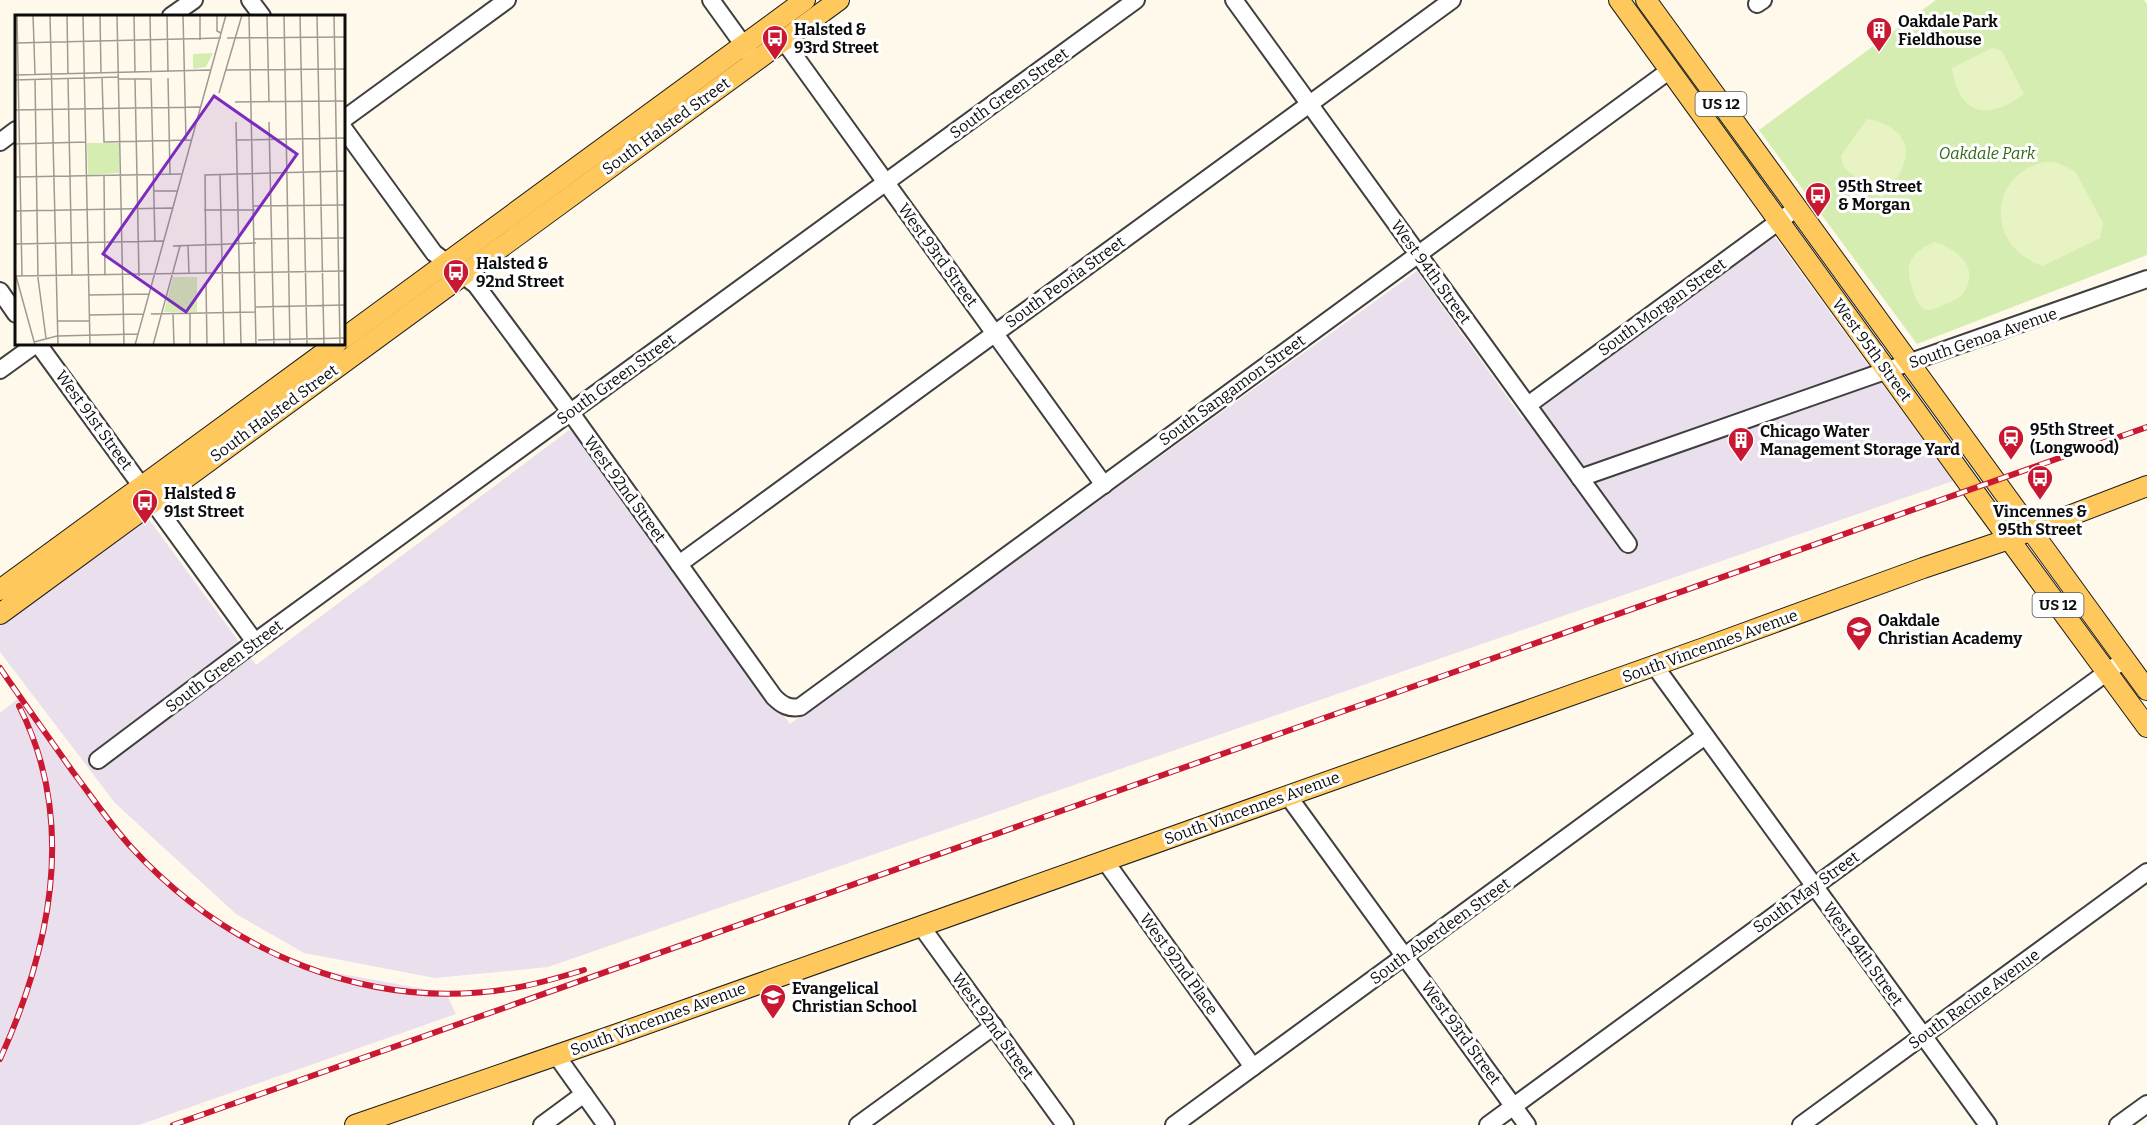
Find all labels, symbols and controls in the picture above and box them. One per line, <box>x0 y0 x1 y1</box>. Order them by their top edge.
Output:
place label: Oakdale Park Fieldhouse <box>1898 12 1998 49</box>
inset map <box>15 15 345 345</box>
building icon: Oakdale Park Fieldhouse <box>1864 15 1894 53</box>
place label: Halsted & 93rd Street <box>794 20 880 57</box>
bus stop icon: Halsted & 93rd Street <box>760 23 790 61</box>
street label: South Green Street <box>946 44 1072 142</box>
street label: South Halsted Street <box>599 73 734 179</box>
road number: US 12 <box>1696 92 1746 116</box>
park label: Oakdale Park <box>1939 144 2036 163</box>
place label: 95th Street & Morgan <box>1838 177 1923 214</box>
bus stop icon: 95th Street & Morgan <box>1803 180 1833 218</box>
street label: West 93rd Street <box>894 200 982 311</box>
street label: West 94th Street <box>1387 217 1475 328</box>
street label: South Peoria Street <box>1002 232 1129 332</box>
place label: Halsted & 92nd Street <box>476 254 565 291</box>
street label: South Morgan Street <box>1594 254 1730 360</box>
bus stop icon: Halsted & 92nd Street <box>441 257 471 295</box>
street label: West 95th Street <box>1828 295 1916 405</box>
street label: South Genoa Avenue <box>1906 304 2060 372</box>
street label: South Green Street <box>553 330 679 428</box>
street label: South Sangamon Street <box>1155 331 1309 449</box>
street label: South Halsted Street <box>207 360 342 466</box>
street label: West 91st Street <box>52 367 137 474</box>
place label: 95th Street (Longwood) <box>2030 420 2119 457</box>
place label: Chicago Water Management Storage Yard <box>1760 422 1960 459</box>
station icon: 95th Street (Longwood) <box>1996 423 2026 461</box>
building icon: Chicago Water Management Storage Yard <box>1726 425 1756 463</box>
street label: West 92nd Street <box>580 432 670 546</box>
bus stop icon: Vincennes & 95th Street <box>2025 463 2055 501</box>
place label: Halsted & 91st Street <box>164 484 245 521</box>
bus stop icon: Halsted & 91st Street <box>130 487 160 525</box>
place label: Vincennes & 95th Street <box>1993 502 2087 539</box>
road number: US 12 <box>2032 593 2084 617</box>
street label: South Vincennes Avenue <box>1620 605 1800 687</box>
place label: Oakdale Christian Academy <box>1878 611 2022 648</box>
school or university icon: Oakdale Christian Academy <box>1844 614 1874 652</box>
street label: South Green Street <box>162 616 287 716</box>
street label: South Vincennes Avenue <box>1162 767 1342 849</box>
street label: South May Street <box>1749 847 1863 937</box>
street label: South Aberdeen Street <box>1366 874 1514 988</box>
street label: West 94th Street <box>1819 899 1907 1010</box>
street label: West 92nd Place <box>1136 910 1222 1018</box>
street label: South Racine Avenue <box>1905 945 2043 1053</box>
street label: West 92nd Street <box>948 969 1038 1083</box>
street label: South Vincennes Avenue <box>568 978 748 1060</box>
street label: West 93rd Street <box>1417 978 1505 1089</box>
place label: Evangelical Christian School <box>792 979 917 1016</box>
school or university icon: Evangelical Christian School <box>758 982 788 1020</box>

